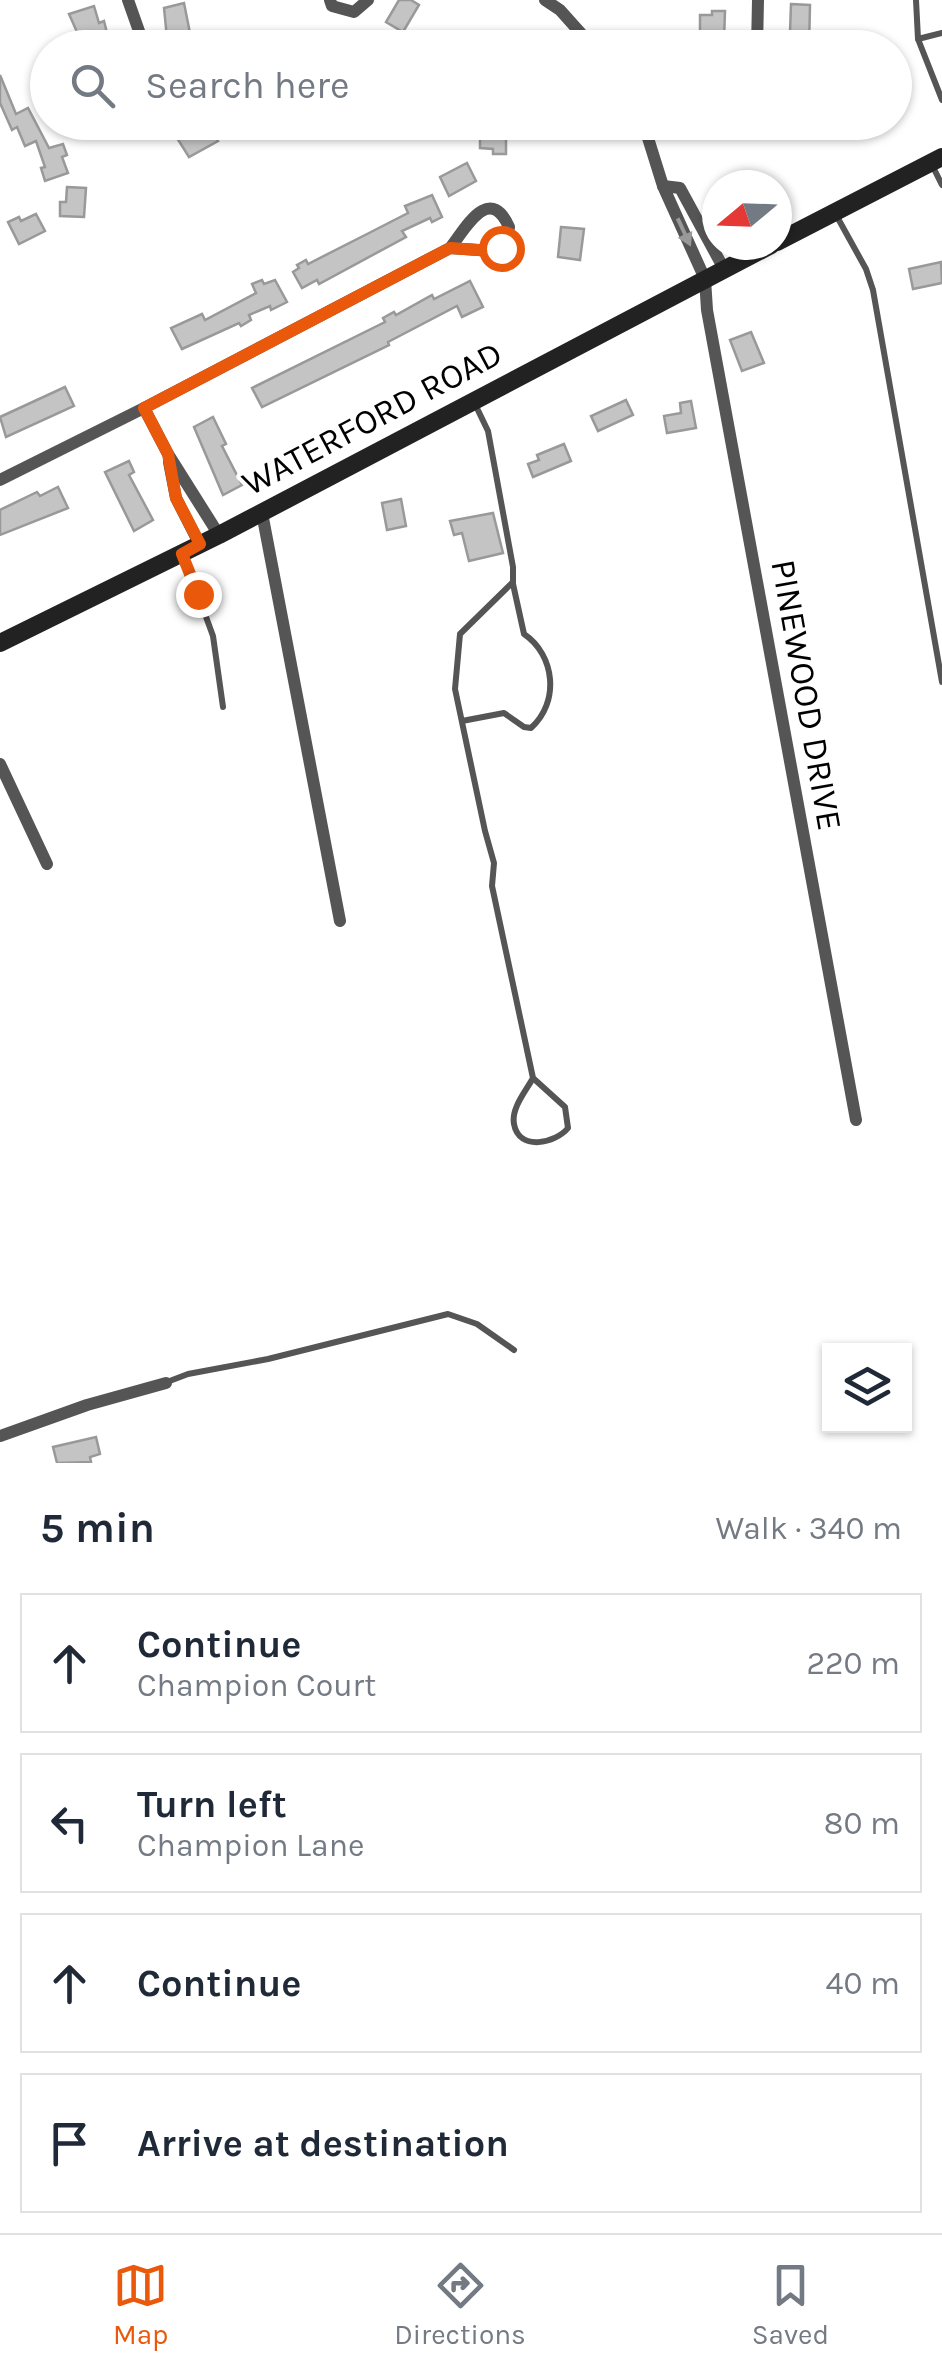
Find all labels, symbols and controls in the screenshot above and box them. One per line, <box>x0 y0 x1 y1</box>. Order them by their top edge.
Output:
search box <box>30 30 912 140</box>
icon: search <box>65 58 120 113</box>
text: Search here <box>145 63 349 108</box>
north arrow <box>702 170 792 260</box>
one-way arrow <box>675 218 692 247</box>
route start <box>479 226 525 272</box>
street label: WATERFORD ROAD <box>235 333 509 504</box>
street label: PINEWOOD DRIVE <box>762 556 851 834</box>
route end <box>176 572 222 618</box>
map controls <box>822 1343 912 1433</box>
button: layers <box>822 1343 912 1433</box>
text: 5 min <box>40 1503 155 1553</box>
text: Walk · 340 m <box>716 1510 902 1547</box>
text: Continue <box>137 1622 301 1667</box>
icon: ahead <box>42 1636 97 1691</box>
text: 220 m <box>806 1645 900 1682</box>
text: Champion Court <box>137 1667 376 1704</box>
text: Turn left <box>137 1782 287 1827</box>
icon: left <box>42 1796 97 1851</box>
text: 80 m <box>824 1805 900 1842</box>
text: Champion Lane <box>137 1827 364 1864</box>
icon: ahead <box>42 1956 97 2011</box>
text: Continue <box>137 1961 301 2006</box>
text: 40 m <box>826 1965 900 2002</box>
icon: arrive <box>42 2116 97 2171</box>
text: Arrive at destination <box>137 2121 509 2166</box>
tab: Map <box>113 2258 168 2351</box>
tab: Directions <box>394 2258 526 2351</box>
tab: Saved <box>752 2258 829 2351</box>

